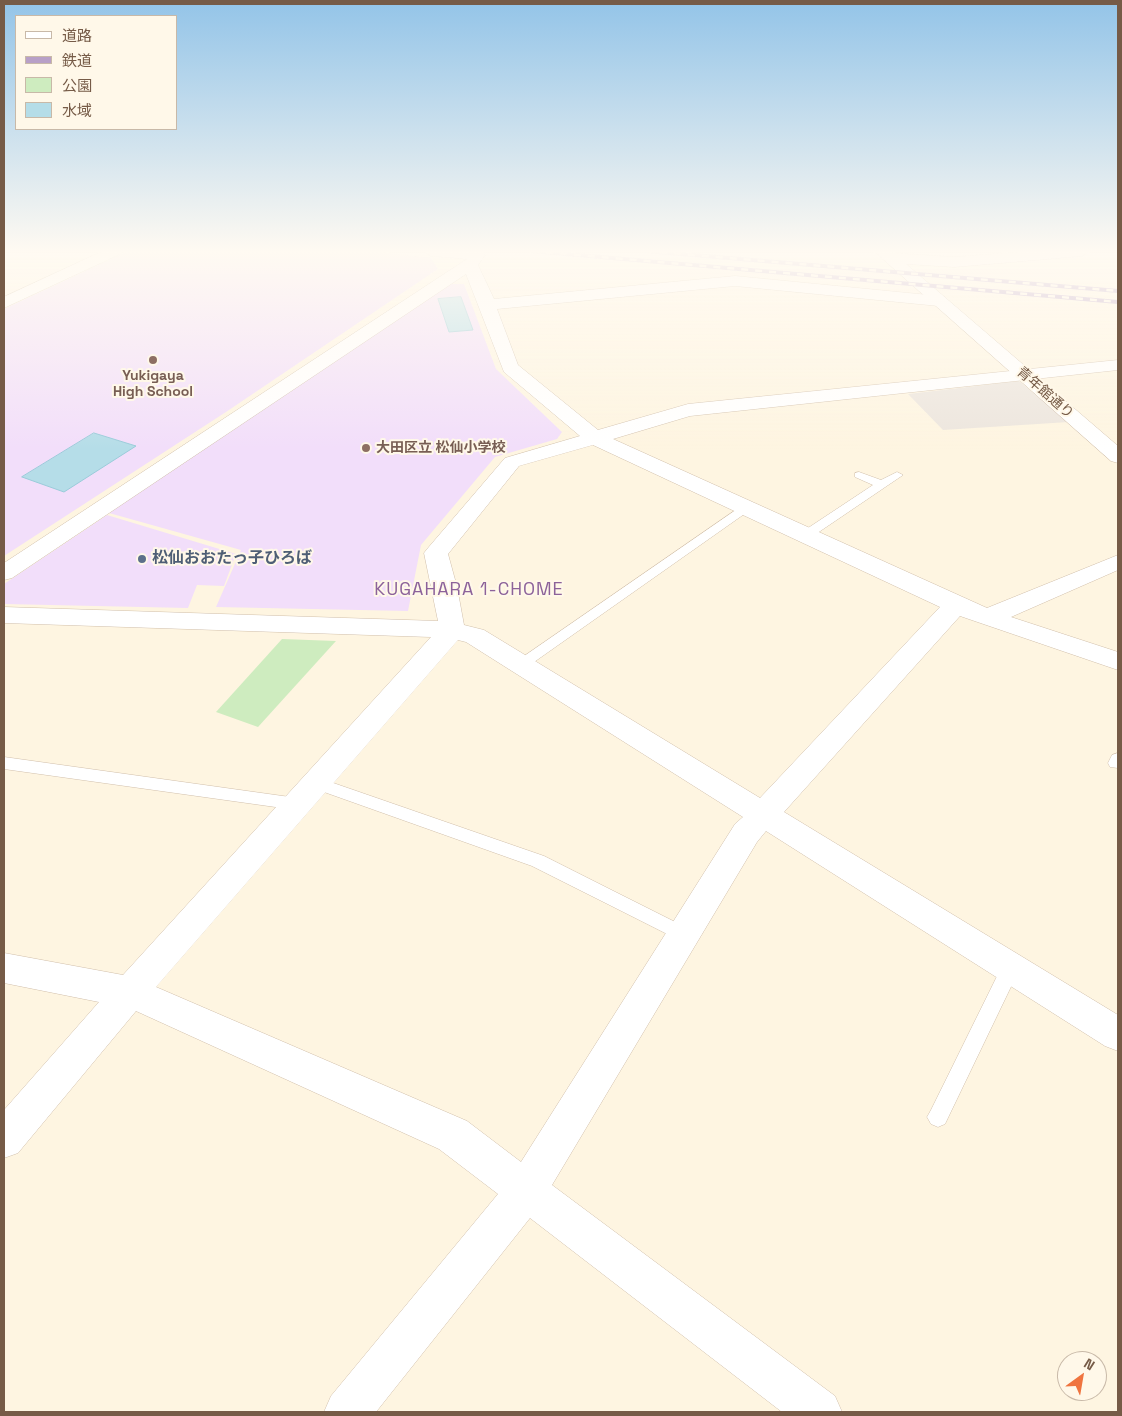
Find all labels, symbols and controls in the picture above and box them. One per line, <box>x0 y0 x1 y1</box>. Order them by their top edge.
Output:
legend <box>15 15 178 130</box>
text: 道路 <box>62 26 92 45</box>
text: 鉄道 <box>62 51 92 70</box>
text: 公園 <box>62 76 92 95</box>
text: 水域 <box>62 101 92 120</box>
marker: Yukigaya High School <box>147 354 159 366</box>
street label: 青年館通り <box>1013 364 1077 422</box>
place label: Yukigaya High School <box>113 368 193 401</box>
place label: 大田区立 松仙小学校 <box>376 440 506 456</box>
marker: 大田区立 松仙小学校 <box>360 442 372 454</box>
place label: 松仙おおたっ子ひろば <box>152 549 312 569</box>
marker: 松仙おおたっ子ひろば <box>136 553 148 565</box>
district label: KUGAHARA 1-CHOME <box>372 579 566 601</box>
north arrow <box>1057 1351 1107 1401</box>
text: N <box>1081 1354 1098 1374</box>

